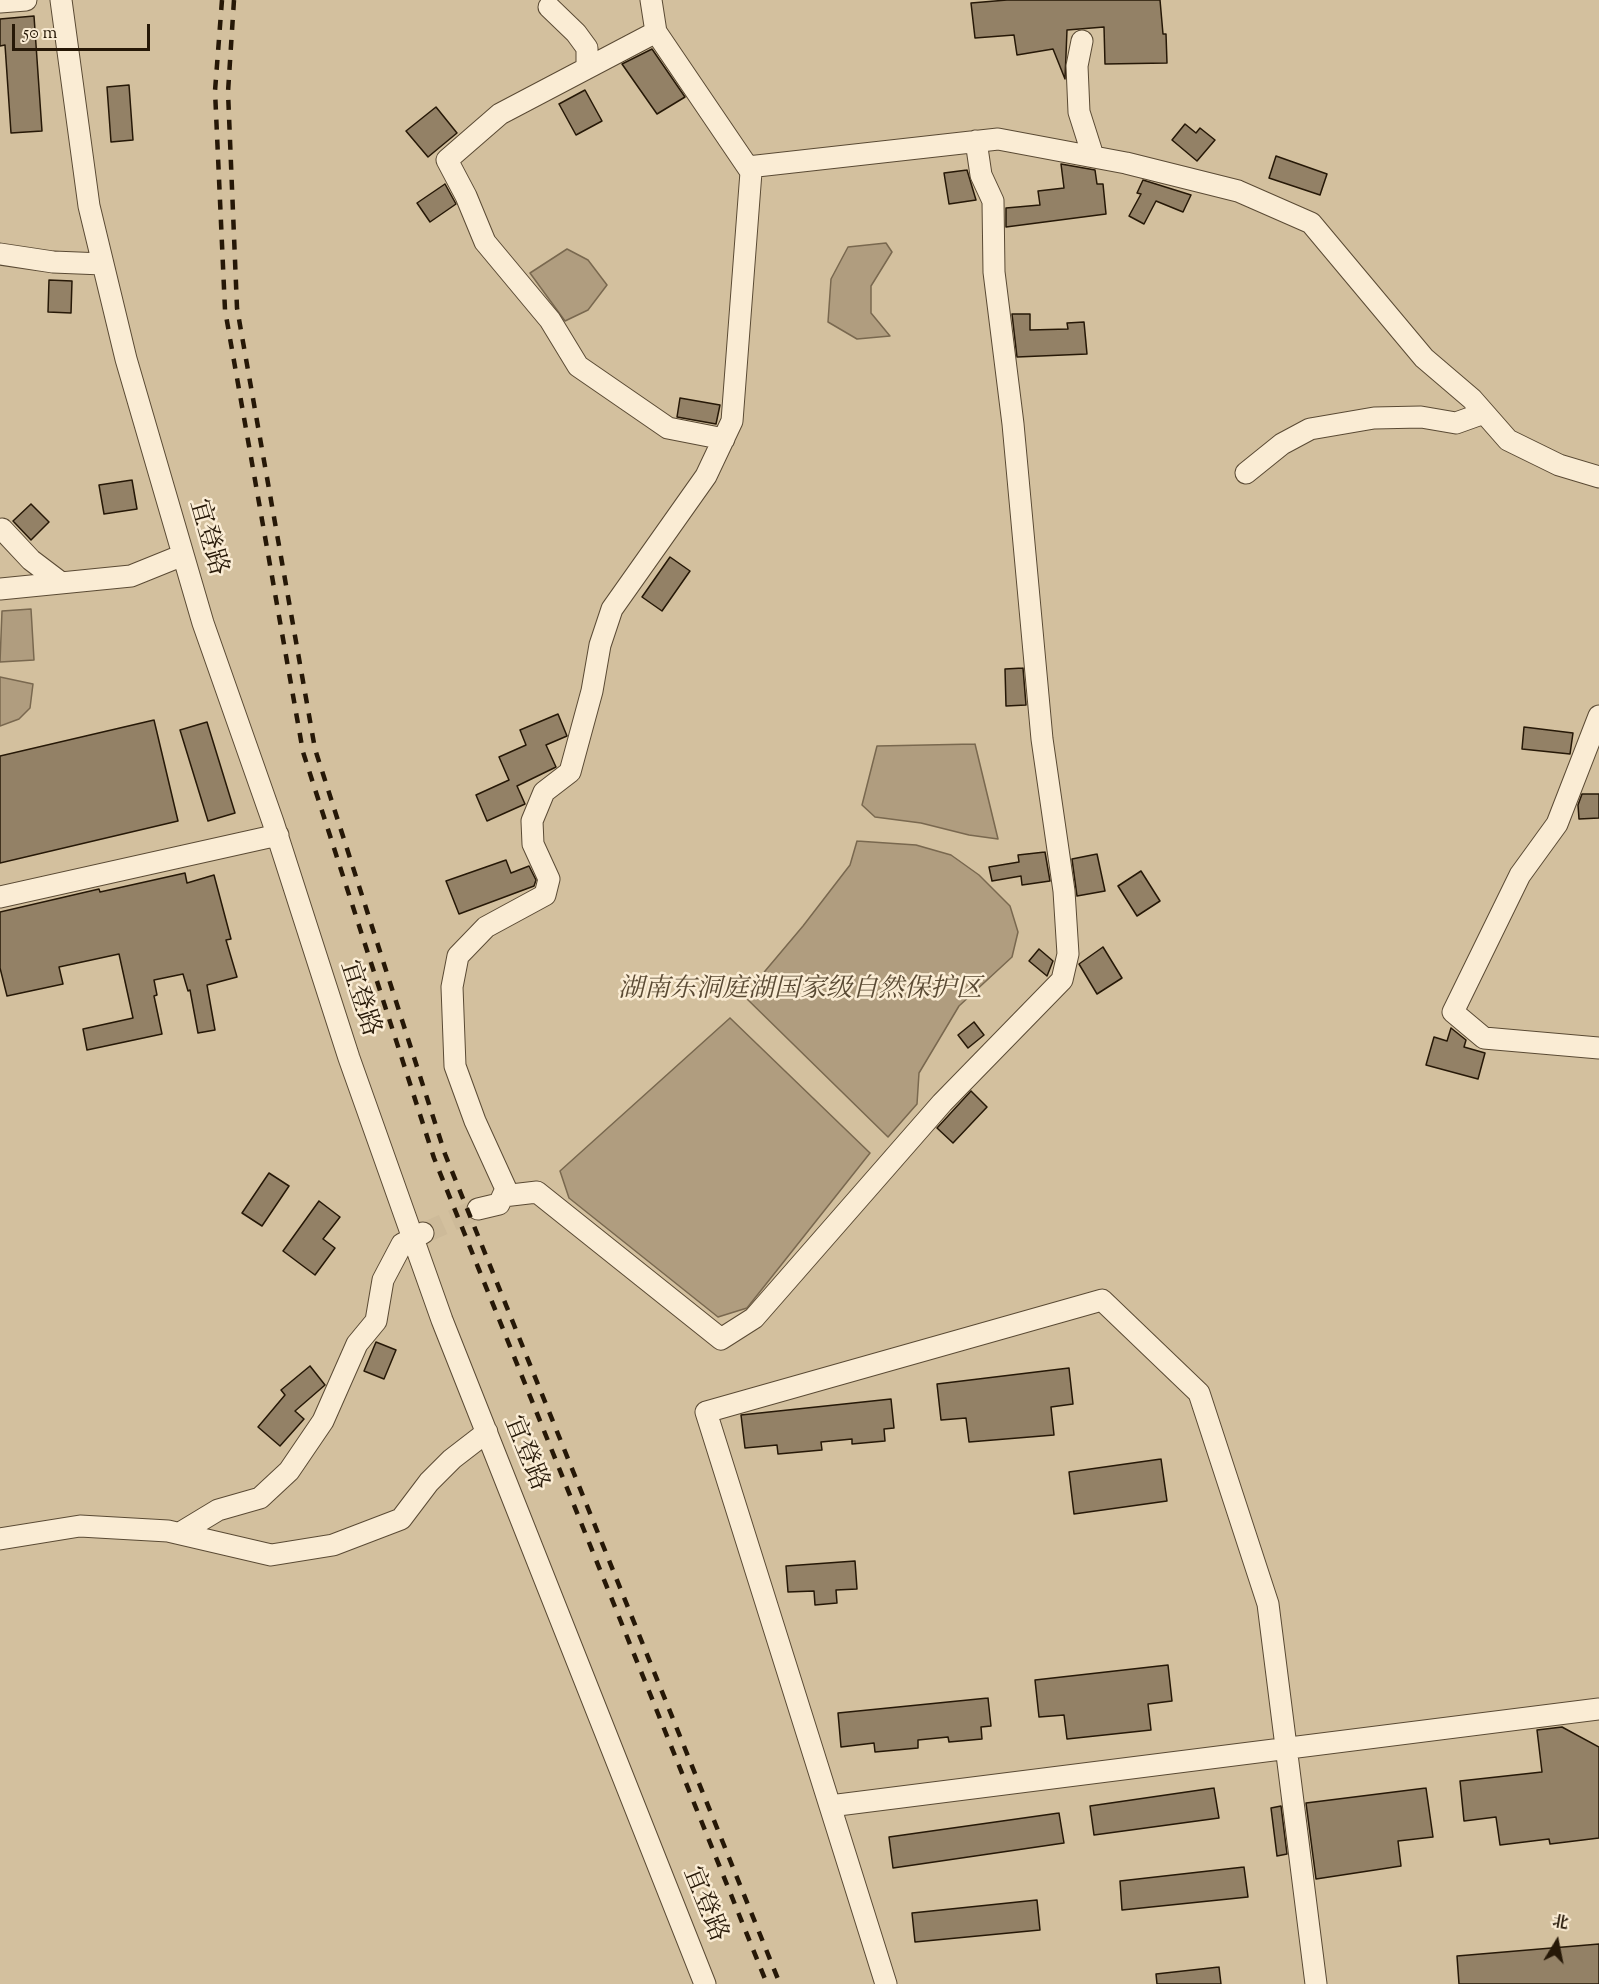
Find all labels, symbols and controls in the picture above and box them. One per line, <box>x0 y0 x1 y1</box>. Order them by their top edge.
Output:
scale bar <box>15 12 153 50</box>
text: 50 m <box>23 21 57 47</box>
street label: 宜登路 <box>180 496 232 580</box>
street label: 宜登路 <box>331 957 385 1041</box>
park label: 湖南东洞庭湖国家级自然保护区 <box>618 976 982 1008</box>
street label: 宜登路 <box>495 1412 553 1496</box>
street label: 宜登路 <box>674 1863 732 1947</box>
text: 北 <box>1550 1911 1570 1936</box>
north arrow <box>1527 1912 1587 1972</box>

